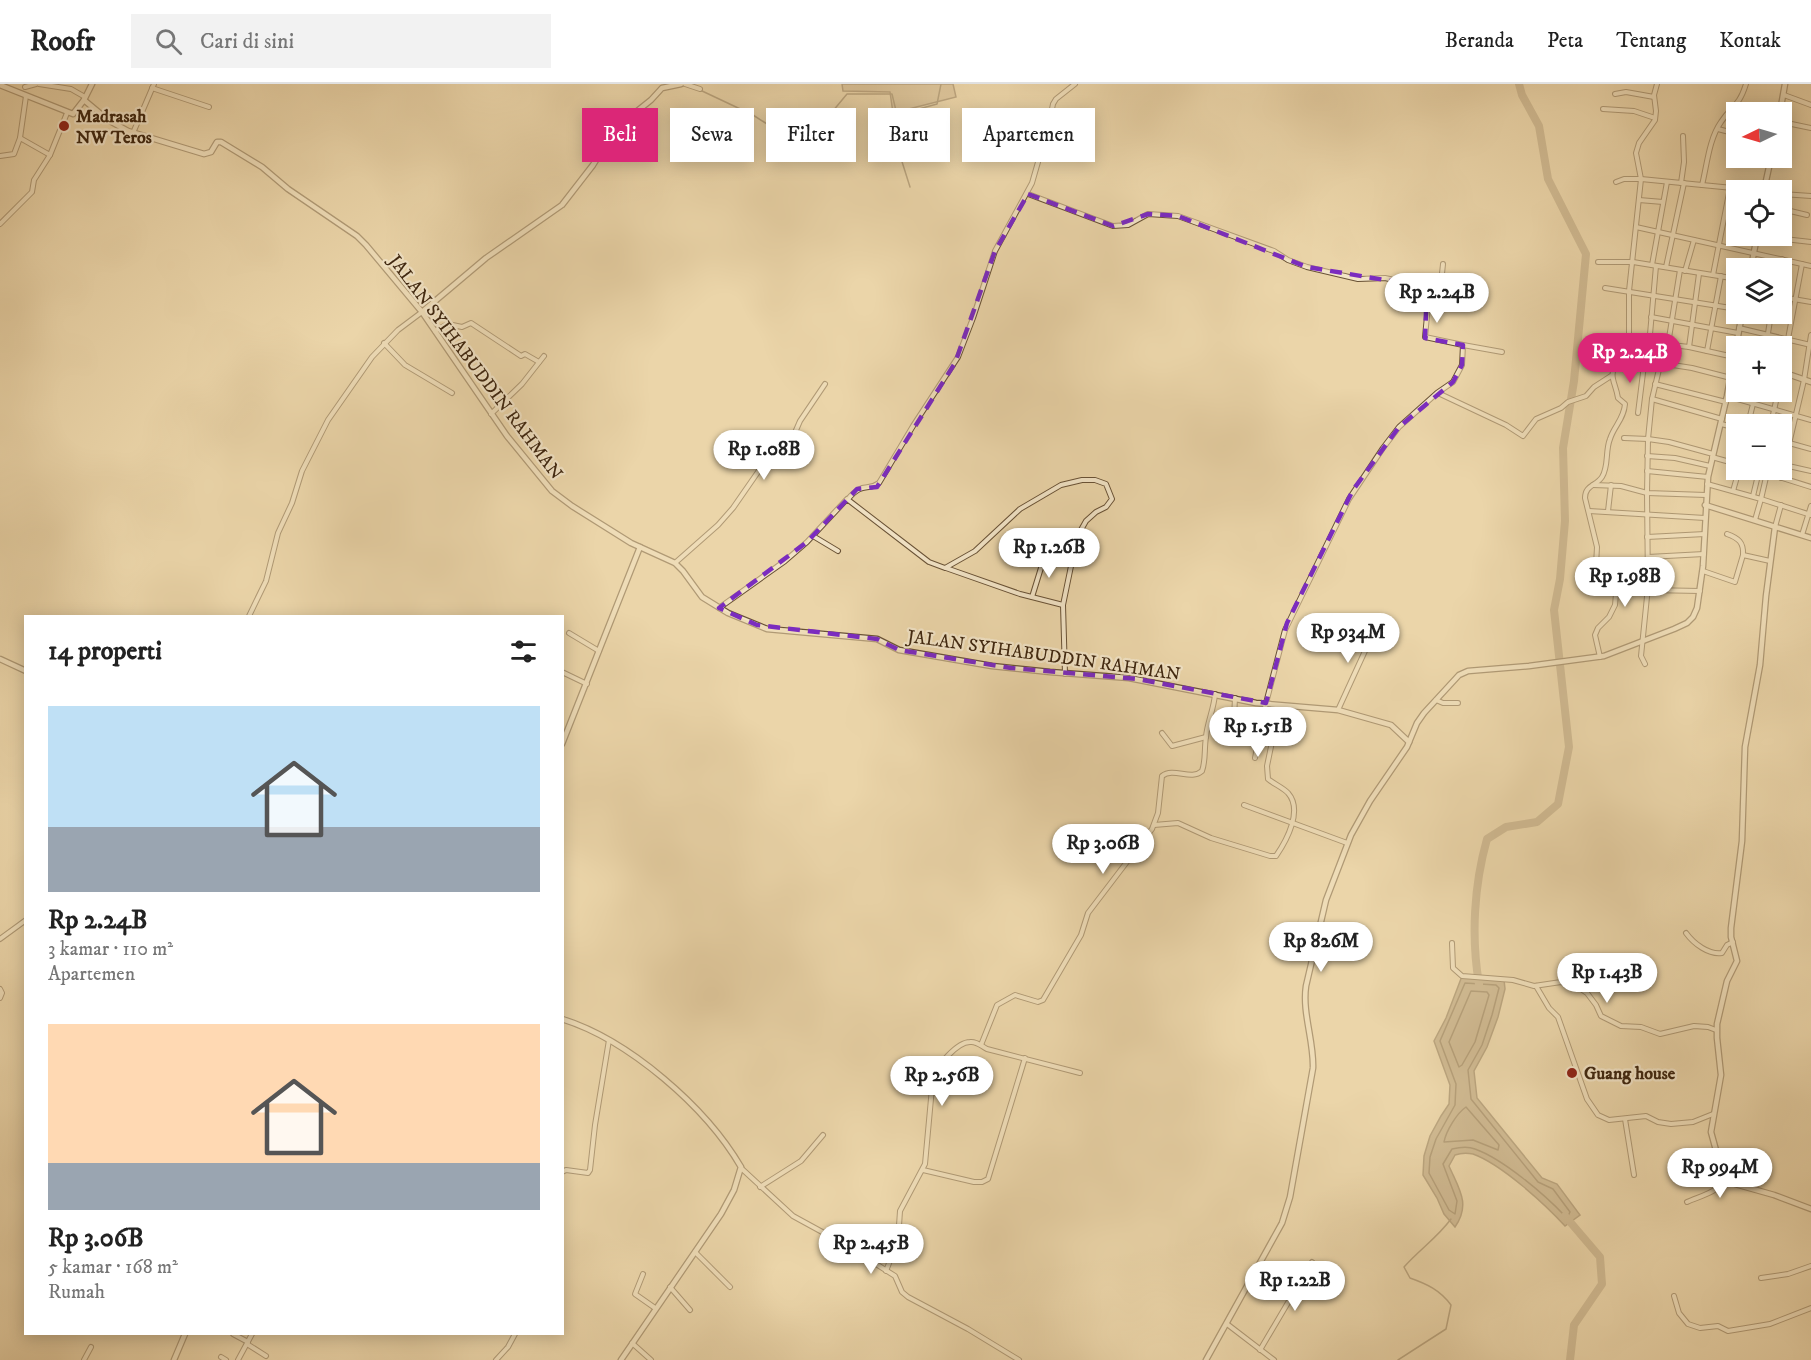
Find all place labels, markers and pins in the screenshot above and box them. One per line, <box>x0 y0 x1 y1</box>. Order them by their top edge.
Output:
place label: Madrasah NW Teros <box>76 106 152 149</box>
marker: Madrasah NW Teros <box>57 119 71 133</box>
pin: Rp 2.24B <box>1375 273 1499 324</box>
pin: Rp 2.24B <box>1568 333 1692 384</box>
pin: Rp 1.08B <box>702 430 826 481</box>
pin: Rp 1.26B <box>987 528 1111 579</box>
pin: Rp 1.98B <box>1563 557 1687 608</box>
pin: Rp 934M <box>1293 613 1403 664</box>
pin: Rp 1.51B <box>1196 707 1320 758</box>
pin: Rp 3.06B <box>1041 824 1165 875</box>
pin: Rp 826M <box>1266 922 1376 973</box>
pin: Rp 1.43B <box>1545 953 1669 1004</box>
pin: Rp 2.56B <box>880 1056 1004 1107</box>
place label: Guang house <box>1584 1063 1676 1085</box>
marker: Guang house <box>1565 1066 1579 1080</box>
pin: Rp 994M <box>1665 1148 1775 1199</box>
pin: Rp 2.45B <box>809 1224 933 1275</box>
pin: Rp 1.22B <box>1233 1261 1357 1312</box>

